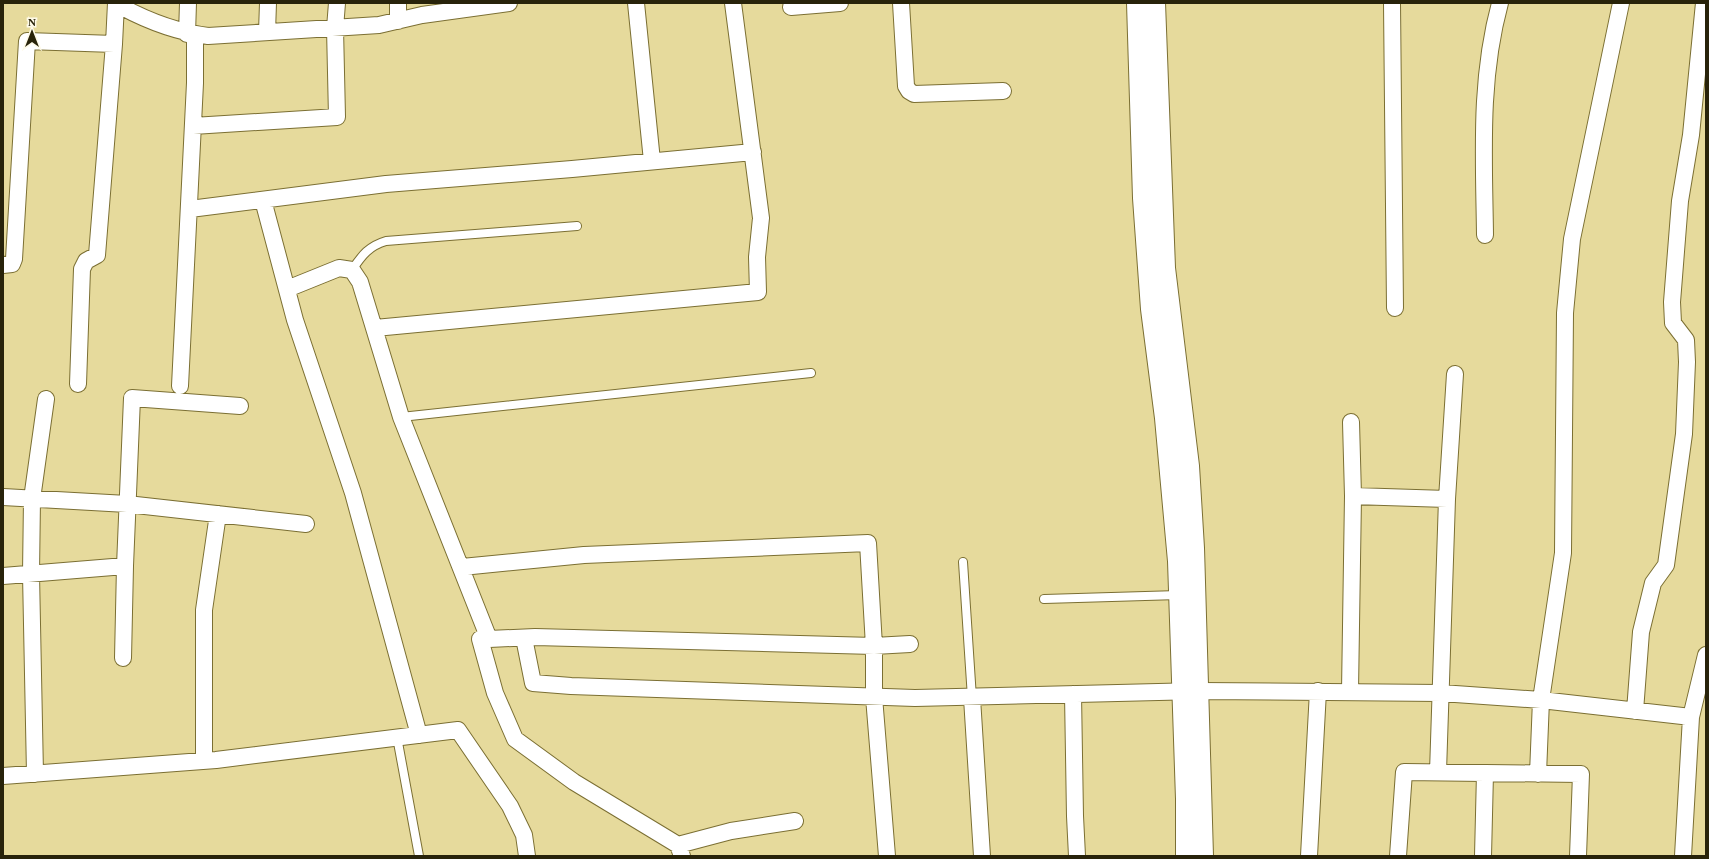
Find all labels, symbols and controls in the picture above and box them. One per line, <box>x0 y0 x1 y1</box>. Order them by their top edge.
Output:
north arrow <box>12 12 52 52</box>
text: N <box>28 16 36 28</box>

